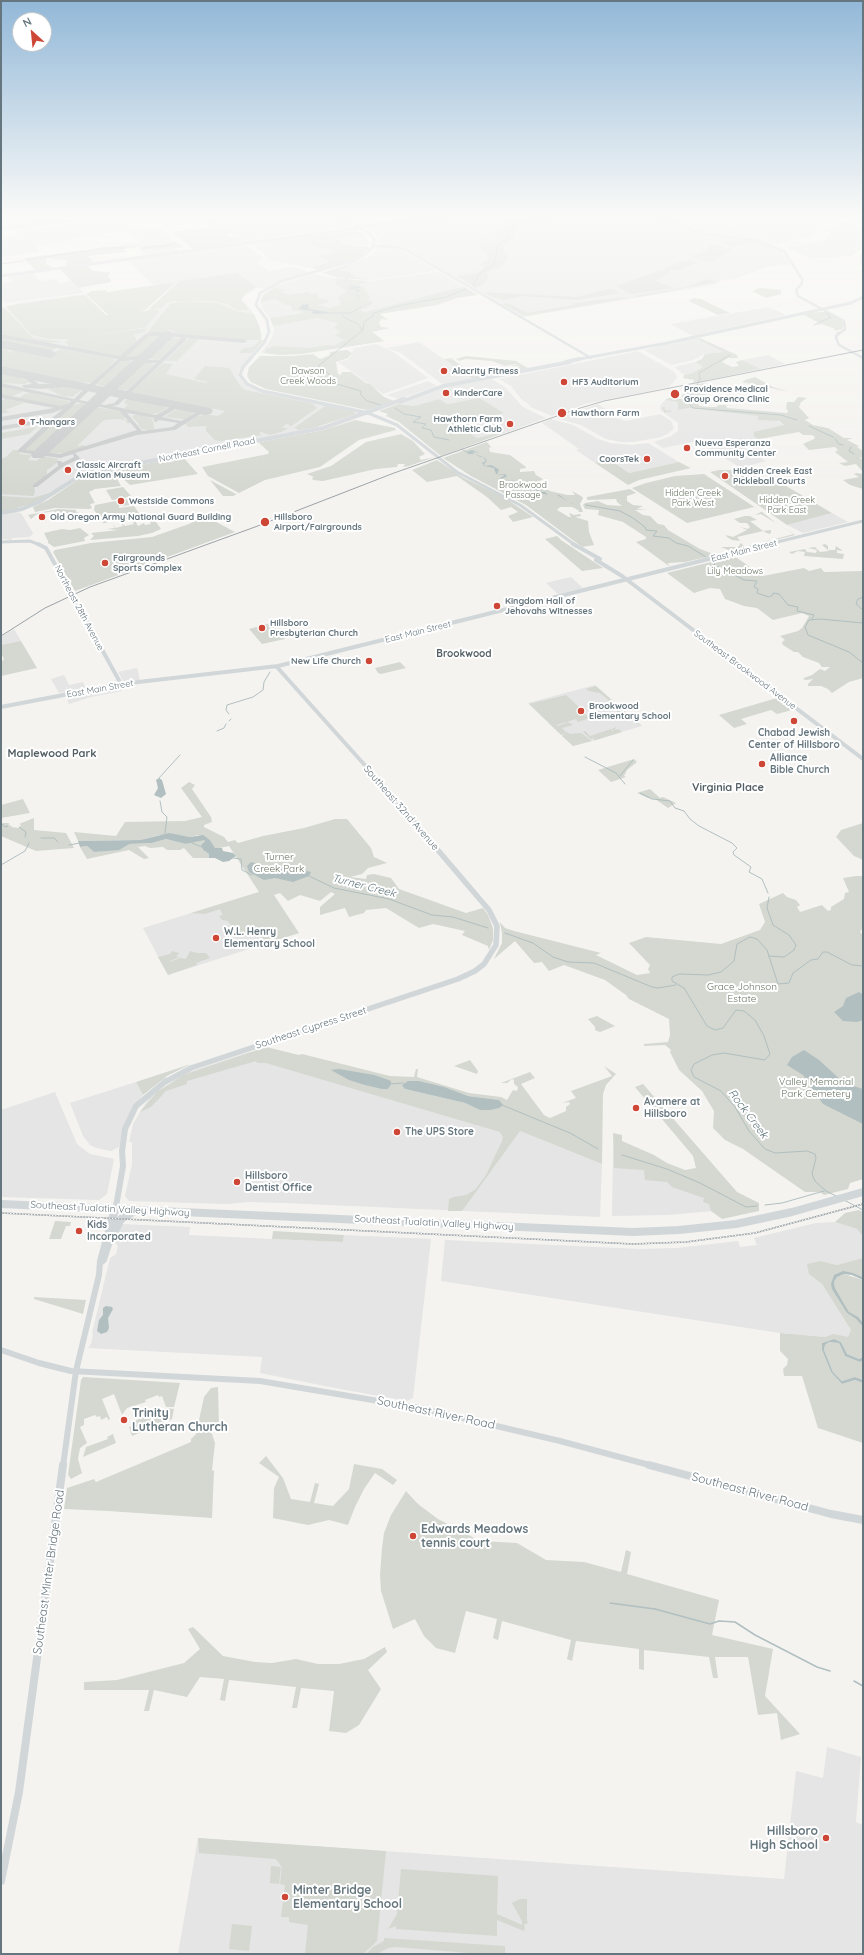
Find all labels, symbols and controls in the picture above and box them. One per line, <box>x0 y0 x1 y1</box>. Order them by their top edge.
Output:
north arrow <box>12 12 52 52</box>
text: N <box>20 14 34 30</box>
park label: Dawson Creek Woods <box>280 366 336 387</box>
marker: Alacrity Fitness <box>439 366 449 376</box>
place label: Alacrity Fitness <box>452 366 518 376</box>
marker: HF3 Auditorium <box>559 377 569 387</box>
place label: HF3 Auditorium <box>572 377 638 387</box>
place label: Providence Medical Group Orenco Clinic <box>684 384 769 405</box>
marker: KinderCare <box>441 388 451 398</box>
place label: KinderCare <box>454 388 503 398</box>
marker: Providence Medical Group Orenco Clinic <box>669 388 681 400</box>
marker: Hawthorn Farm <box>556 407 568 419</box>
place label: Hawthorn Farm <box>571 408 640 418</box>
place label: Hawthorn Farm Athletic Club <box>433 414 502 435</box>
marker: T-hangars <box>17 417 27 427</box>
place label: T-hangars <box>30 417 75 427</box>
marker: Hawthorn Farm Athletic Club <box>505 419 515 429</box>
street label: Northeast Cornell Road <box>158 435 256 465</box>
place label: Nueva Esperanza Community Center <box>695 438 776 459</box>
marker: Nueva Esperanza Community Center <box>682 443 692 453</box>
place label: CoorsTek <box>599 454 639 464</box>
marker: CoorsTek <box>642 454 652 464</box>
place label: Classic Aircraft Aviation Museum <box>76 460 150 481</box>
marker: Classic Aircraft Aviation Museum <box>63 465 73 475</box>
place label: Hidden Creek East Pickleball Courts <box>733 466 813 487</box>
marker: Hidden Creek East Pickleball Courts <box>720 471 730 481</box>
park label: Brookwood Passage <box>499 480 547 501</box>
park label: Hidden Creek Park West <box>665 488 721 509</box>
park label: Hidden Creek Park East <box>759 495 815 516</box>
marker: Westside Commons <box>116 496 126 506</box>
place label: Westside Commons <box>129 496 214 506</box>
marker: Old Oregon Army National Guard Building <box>37 512 47 522</box>
place label: Old Oregon Army National Guard Building <box>50 512 231 522</box>
place label: Hillsboro Airport/Fairgrounds <box>274 512 362 533</box>
marker: Hillsboro Airport/Fairgrounds <box>259 516 271 528</box>
street label: East Main Street <box>710 538 778 564</box>
place label: Fairgrounds Sports Complex <box>113 553 182 574</box>
marker: Fairgrounds Sports Complex <box>100 558 110 568</box>
street label: Northeast 28th Avenue <box>52 563 106 653</box>
park label: Lily Meadows <box>707 566 763 576</box>
place label: Kingdom Hall of Jehovahs Witnesses <box>505 596 592 617</box>
marker: Kingdom Hall of Jehovahs Witnesses <box>492 601 502 611</box>
place label: Hillsboro Presbyterian Church <box>270 618 358 639</box>
street label: East Main Street <box>384 619 452 645</box>
marker: Hillsboro Presbyterian Church <box>257 623 267 633</box>
street label: Southeast Brookwood Avenue <box>692 628 798 712</box>
district label: Brookwood <box>436 648 492 660</box>
place label: New Life Church <box>291 656 361 666</box>
marker: New Life Church <box>364 656 374 666</box>
street label: East Main Street <box>66 678 134 700</box>
place label: Brookwood Elementary School <box>589 701 671 722</box>
marker: Brookwood Elementary School <box>576 706 586 716</box>
marker: Chabad Jewish Center of Hillsboro <box>789 716 799 726</box>
place label: Chabad Jewish Center of Hillsboro <box>748 727 840 750</box>
district label: Maplewood Park <box>8 747 96 761</box>
place label: Alliance Bible Church <box>770 752 830 776</box>
marker: Alliance Bible Church <box>757 759 767 769</box>
street label: Southeast 32nd Avenue <box>361 763 441 853</box>
district label: Virginia Place <box>692 781 764 795</box>
park label: Turner Creek Park <box>254 851 304 874</box>
water label: Turner Creek <box>331 872 397 900</box>
place label: W.L. Henry Elementary School <box>224 926 315 950</box>
marker: W.L. Henry Elementary School <box>211 933 221 943</box>
park label: Grace Johnson Estate <box>707 981 777 1004</box>
street label: Southeast Cypress Street <box>254 1004 368 1052</box>
park label: Valley Memorial Park Cemetery <box>779 1076 853 1100</box>
water label: Rock Creek <box>725 1087 771 1141</box>
place label: Avamere at Hillsboro <box>644 1096 700 1120</box>
marker: Avamere at Hillsboro <box>631 1103 641 1113</box>
place label: The UPS Store <box>405 1126 474 1138</box>
marker: The UPS Store <box>392 1127 402 1137</box>
place label: Hillsboro Dentist Office <box>245 1170 312 1194</box>
marker: Hillsboro Dentist Office <box>232 1177 242 1187</box>
street label: Southeast Tualatin Valley Highway <box>30 1199 190 1219</box>
street label: Southeast Tualatin Valley Highway <box>354 1213 514 1233</box>
place label: Kids Incorporated <box>87 1219 151 1242</box>
marker: Kids Incorporated <box>74 1226 84 1236</box>
street label: Southeast River Road <box>376 1393 496 1433</box>
place label: Trinity Lutheran Church <box>132 1406 228 1434</box>
marker: Trinity Lutheran Church <box>119 1415 129 1425</box>
street label: Southeast River Road <box>690 1470 810 1514</box>
street label: Southeast Minter Bridge Road <box>30 1489 68 1655</box>
place label: Edwards Meadows tennis court <box>421 1522 528 1550</box>
marker: Edwards Meadows tennis court <box>408 1531 418 1541</box>
place label: Hillsboro High School <box>750 1824 818 1852</box>
marker: Hillsboro High School <box>821 1833 831 1843</box>
place label: Minter Bridge Elementary School <box>293 1883 402 1911</box>
marker: Minter Bridge Elementary School <box>280 1892 290 1902</box>

